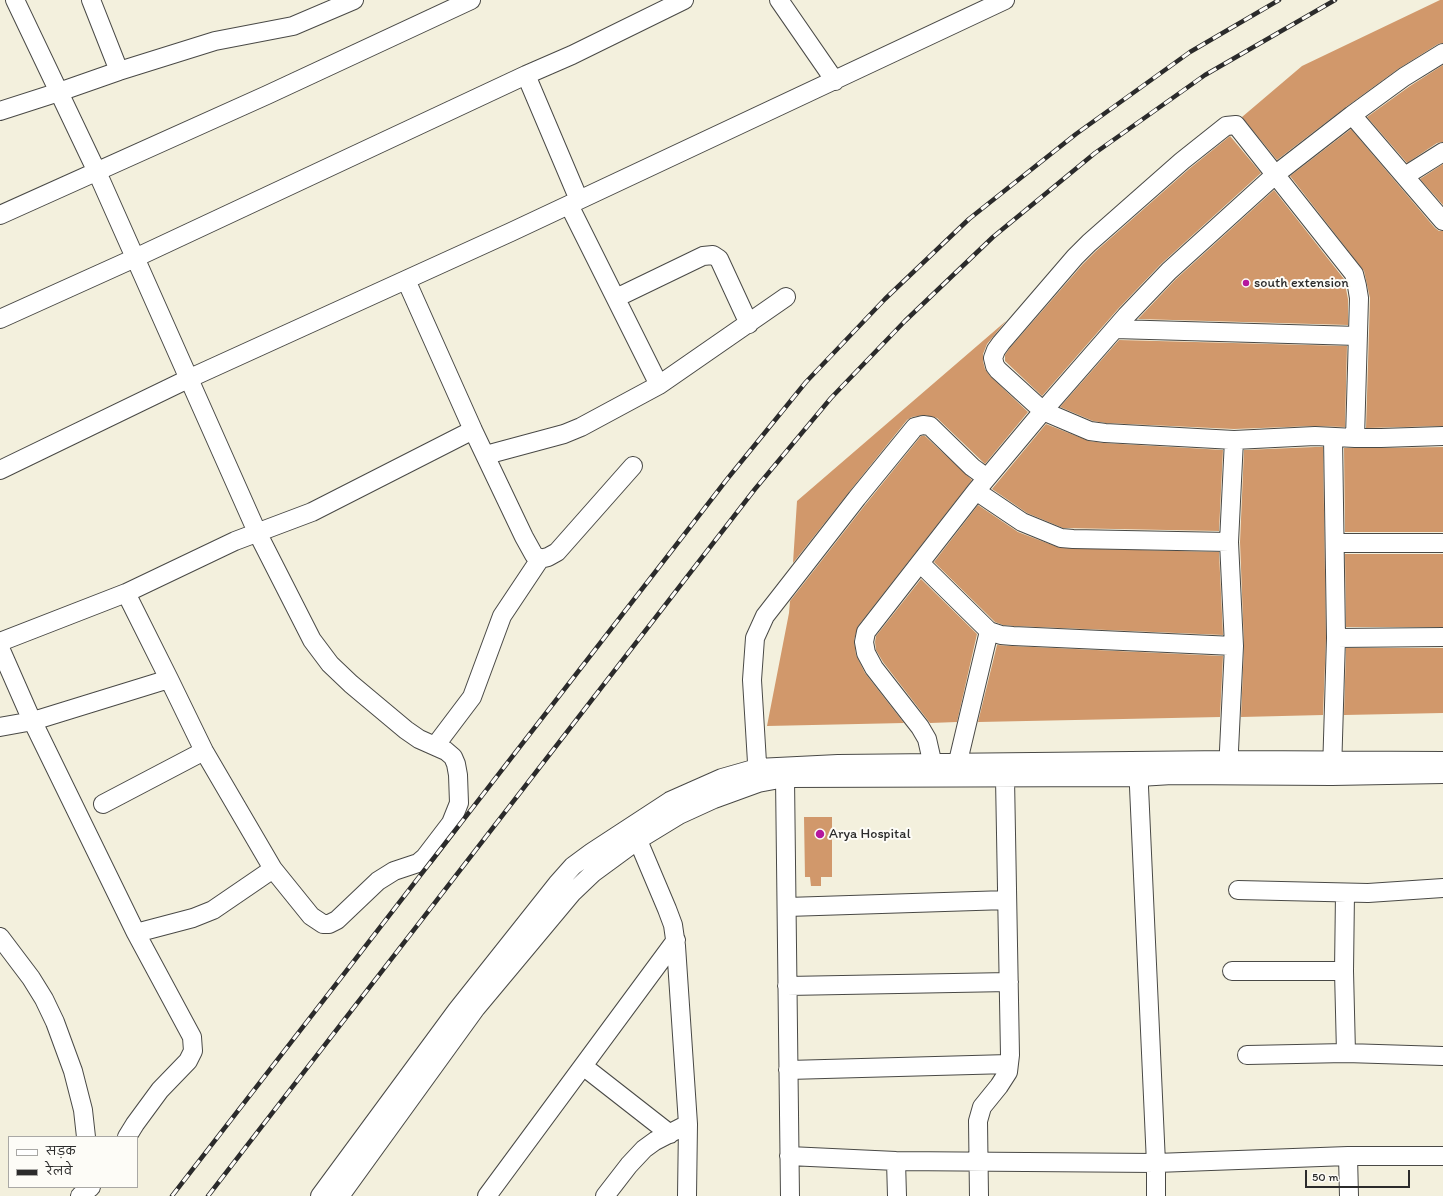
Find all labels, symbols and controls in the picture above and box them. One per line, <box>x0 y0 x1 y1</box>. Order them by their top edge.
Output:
place label: south extension <box>1254 275 1349 291</box>
marker: south extension <box>1241 278 1251 288</box>
place label: Arya Hospital <box>829 826 911 842</box>
marker: Arya Hospital <box>814 828 826 840</box>
legend <box>8 1136 138 1188</box>
text: सड़क <box>46 1144 76 1158</box>
scale bar <box>1307 1162 1412 1188</box>
text: रेलवे <box>46 1164 72 1178</box>
text: 50 m <box>1312 1170 1338 1184</box>

